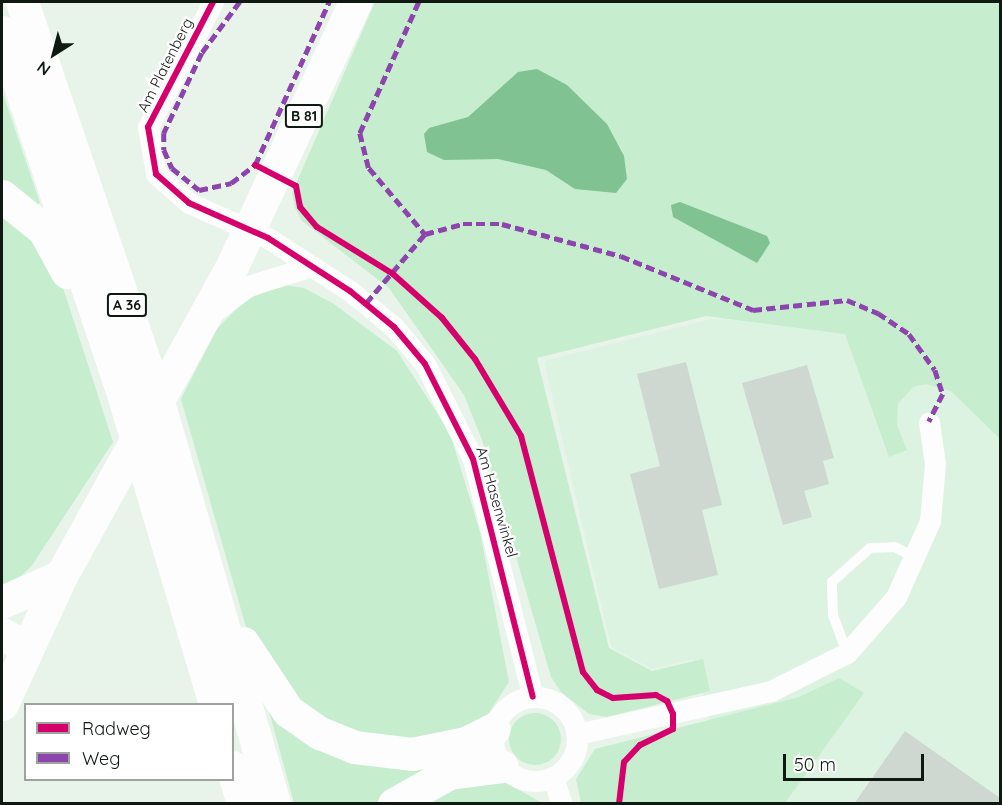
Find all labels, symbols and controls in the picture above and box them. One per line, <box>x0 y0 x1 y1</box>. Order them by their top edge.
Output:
street label: Am Platenberg <box>133 15 197 115</box>
north arrow <box>24 24 84 84</box>
text: N <box>33 57 54 80</box>
road number: B 81 <box>284 105 324 127</box>
road number: A 36 <box>106 294 148 316</box>
street label: Am Hasenwinkel <box>473 445 521 559</box>
legend <box>24 703 234 781</box>
text: Radweg <box>82 717 151 740</box>
scale bar <box>786 742 927 780</box>
text: Weg <box>82 747 120 770</box>
text: 50 m <box>794 753 836 776</box>

